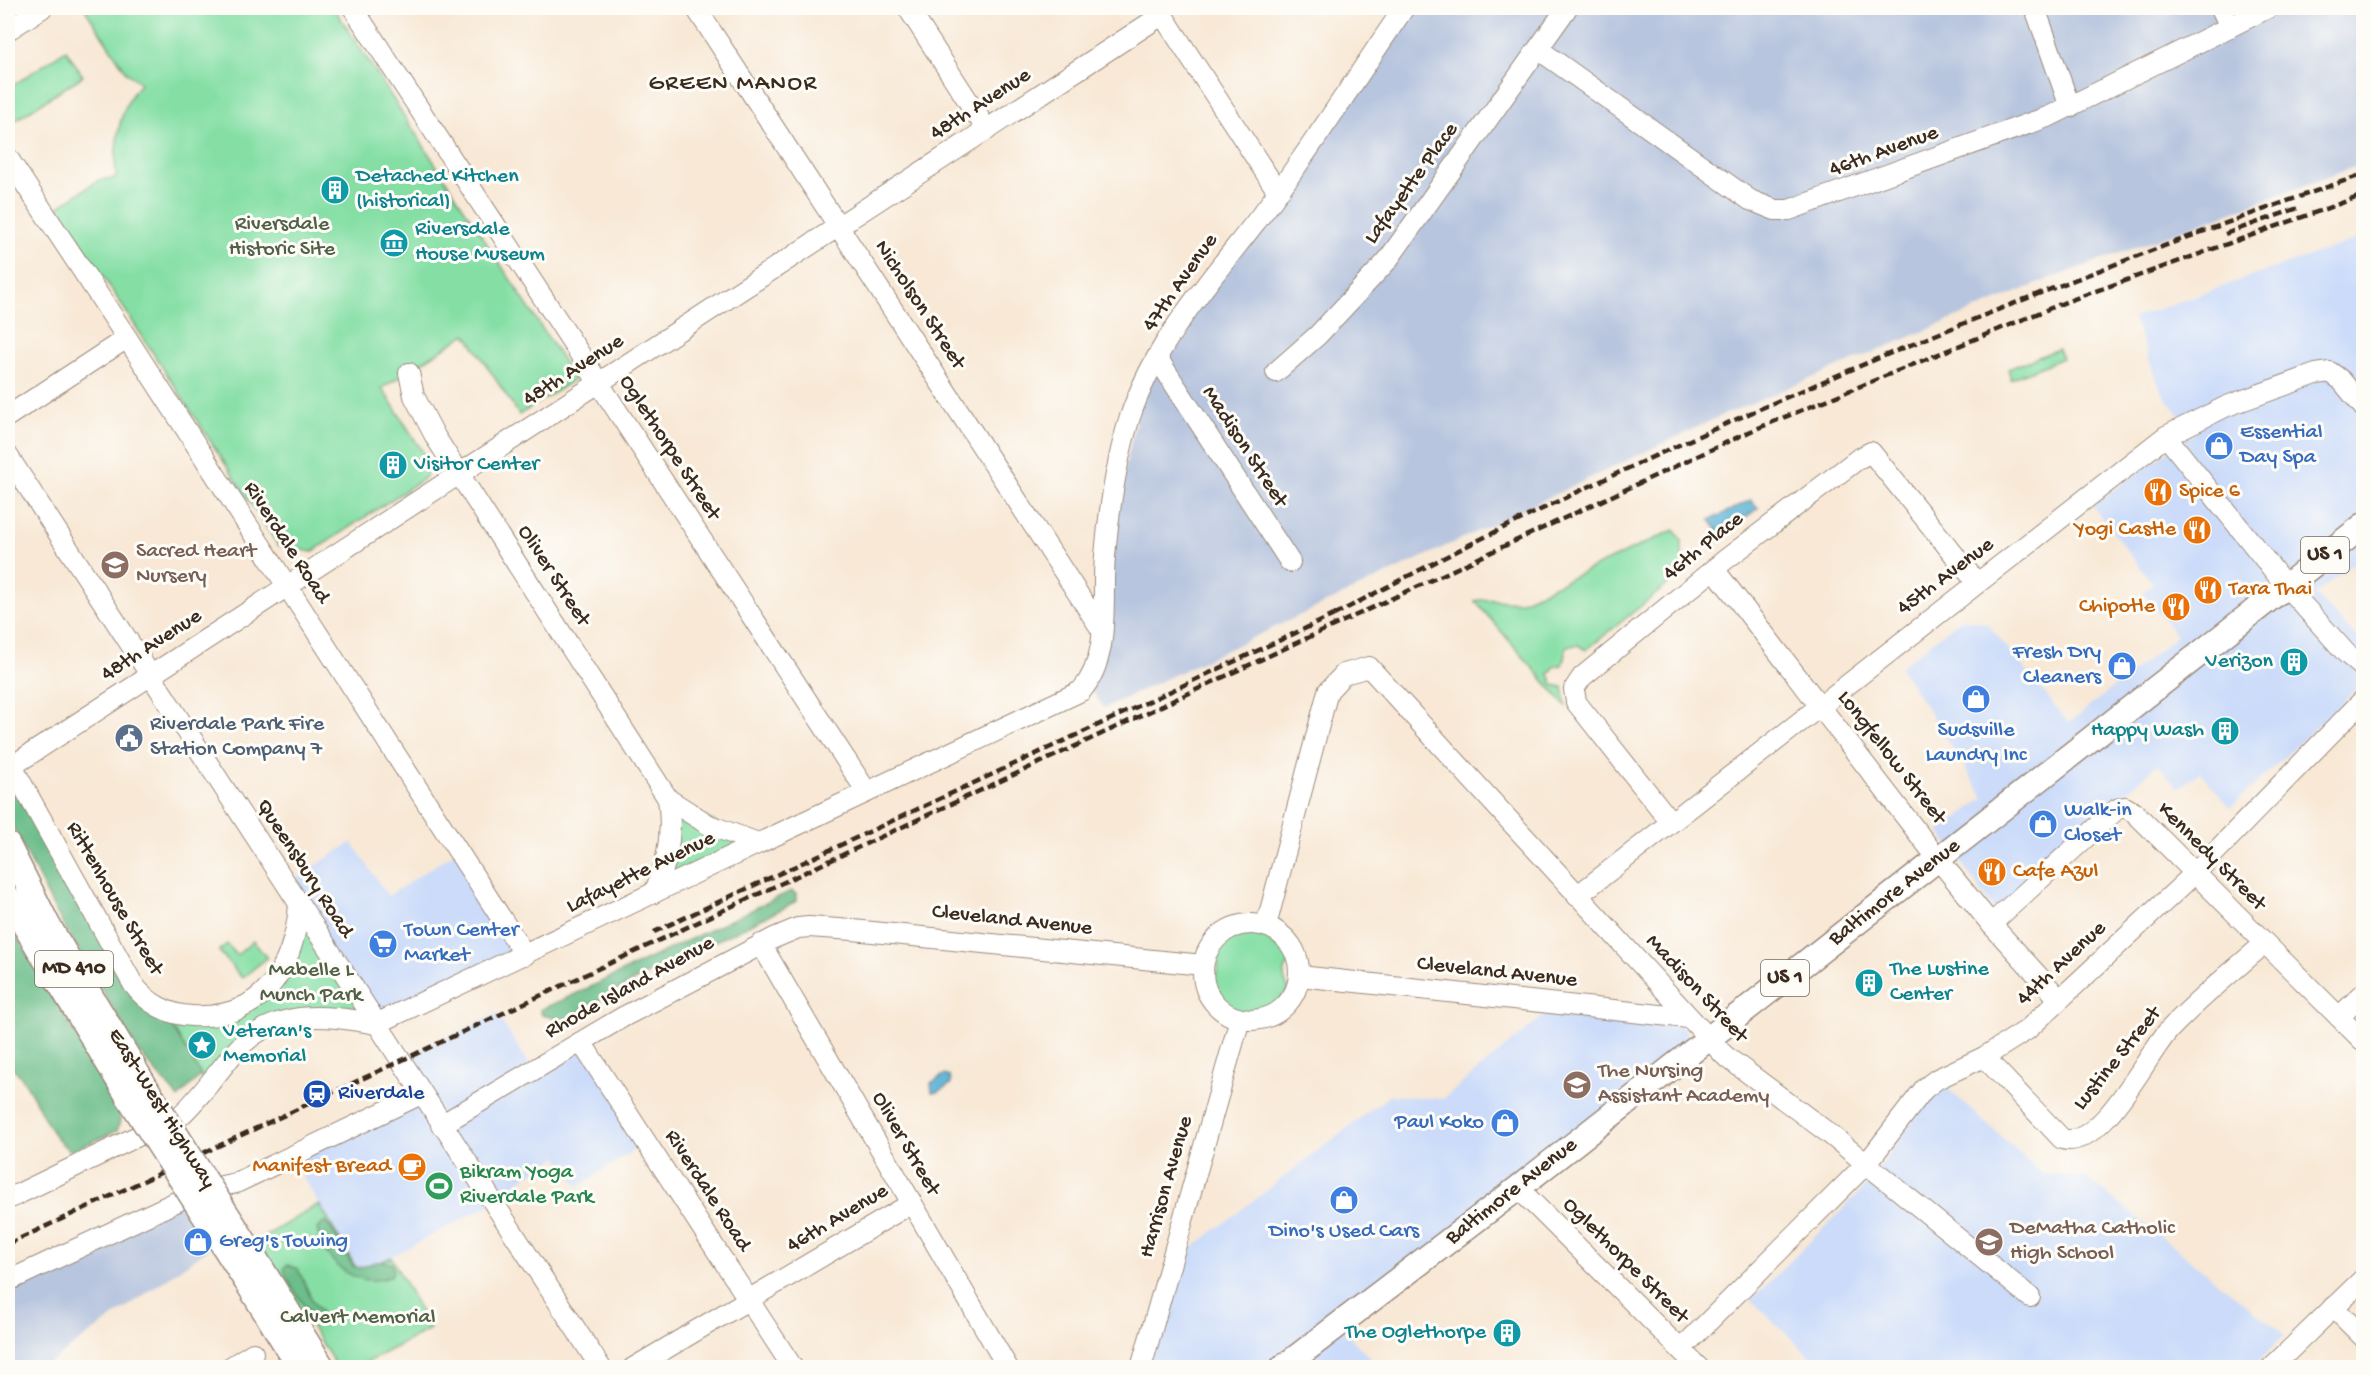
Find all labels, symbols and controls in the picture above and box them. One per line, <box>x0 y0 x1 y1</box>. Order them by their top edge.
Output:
street label: 48th Avenue <box>926 63 1037 147</box>
district label: GREEN MANOR <box>649 70 817 99</box>
street label: Lafayette Place <box>1359 118 1465 250</box>
street label: 46th Avenue <box>1826 120 1942 184</box>
place label: Detached Kitchen (historical) <box>354 164 519 215</box>
building icon: Detached Kitchen (historical) <box>319 174 351 206</box>
park label: Riversdale Historic Site <box>229 212 336 263</box>
place label: Riversdale House Museum <box>415 217 545 268</box>
museum icon: Riversdale House Museum <box>378 227 410 259</box>
street label: 47th Avenue <box>1138 228 1225 337</box>
street label: Nicholson Street <box>868 236 971 376</box>
street label: 48th Avenue <box>519 329 630 413</box>
street label: Oglethorpe Street <box>612 370 727 527</box>
street label: Madison Street <box>1195 382 1294 514</box>
place label: Essential Day Spa <box>2238 420 2323 471</box>
shop icon: Essential Day Spa <box>2203 430 2235 462</box>
building icon: Visitor Center <box>377 449 409 481</box>
place label: Visitor Center <box>413 452 541 478</box>
restaurant icon: Spice 6 <box>2142 476 2174 508</box>
street label: Riverdale Road <box>237 477 336 610</box>
place label: Spice 6 <box>2179 479 2241 505</box>
street label: 46th Place <box>1659 506 1750 587</box>
restaurant icon: Yogi Castle <box>2181 514 2213 546</box>
place label: Yogi Castle <box>2072 517 2177 543</box>
street label: Oliver Street <box>511 520 596 633</box>
street label: 45th Avenue <box>1893 532 2000 622</box>
road number: US 1 <box>2301 537 2349 573</box>
place label: Sacred Heart Nursery <box>136 539 258 590</box>
school or university icon: Sacred Heart Nursery <box>99 549 131 581</box>
restaurant icon: Tara Thai <box>2192 574 2224 606</box>
place label: Tara Thai <box>2227 577 2312 603</box>
restaurant icon: Chipotle <box>2160 591 2192 623</box>
place label: Chipotle <box>2079 594 2156 620</box>
street label: 48th Avenue <box>97 604 208 688</box>
place label: Fresh Dry Cleaners <box>2012 640 2102 691</box>
building icon: Verizon <box>2278 646 2310 678</box>
place label: Verizon <box>2204 649 2274 675</box>
shop icon: Fresh Dry Cleaners <box>2106 650 2138 682</box>
shop icon: Sudsville Laundry Inc <box>1960 683 1992 715</box>
street label: Longfellow Street <box>1831 686 1953 832</box>
place label: Riverdale Park Fire Station Company 7 <box>150 712 325 763</box>
building icon: Happy Wash <box>2209 715 2241 747</box>
place label: Sudsville Laundry Inc <box>1926 718 2028 769</box>
place label: Happy Wash <box>2091 718 2204 744</box>
public building icon: Riverdale Park Fire Station Company 7 <box>113 722 145 754</box>
street label: Queensbury Road <box>249 795 360 945</box>
street label: Kennedy Street <box>2151 797 2272 918</box>
place label: Walk-in Closet <box>2064 798 2132 849</box>
shop icon: Walk-in Closet <box>2027 808 2059 840</box>
street label: Rittenhouse Street <box>60 818 170 982</box>
street label: Lafayette Avenue <box>562 826 720 920</box>
street label: Baltimore Avenue <box>1823 833 1966 953</box>
restaurant icon: Cafe Azul <box>1976 856 2008 888</box>
place label: Cafe Azul <box>2013 859 2098 885</box>
street label: Cleveland Avenue <box>931 900 1094 942</box>
street label: 44th Avenue <box>2012 916 2113 1012</box>
place label: Town Center Market <box>402 918 521 969</box>
supermarket icon: Town Center Market <box>367 928 399 960</box>
street label: Madison Street <box>1639 929 1754 1050</box>
street label: Rhode Island Avenue <box>541 930 720 1045</box>
road number: MD 410 <box>35 951 113 987</box>
street label: Cleveland Avenue <box>1416 952 1579 994</box>
place label: The Lustine Center <box>1888 957 1990 1008</box>
park label: Mabelle L Munch Park <box>260 958 364 1009</box>
road number: US 1 <box>1761 960 1809 996</box>
building icon: The Lustine Center <box>1853 967 1885 999</box>
street label: Lustine Street <box>2068 1000 2169 1116</box>
place label: Veteran's Memorial <box>222 1019 312 1070</box>
street label: East-West Highway <box>101 1024 221 1194</box>
place icon: Veteran's Memorial <box>186 1029 218 1061</box>
place label: The Nursing Assistant Academy <box>1596 1059 1769 1110</box>
school or university icon: The Nursing Assistant Academy <box>1561 1069 1593 1101</box>
station icon: Riverdale <box>301 1078 333 1110</box>
place label: Riverdale <box>338 1081 425 1107</box>
street label: Oliver Street <box>865 1087 946 1202</box>
shop icon: Paul Koko <box>1489 1107 1521 1139</box>
place label: Paul Koko <box>1394 1110 1484 1136</box>
street label: Harrison Avenue <box>1134 1112 1200 1261</box>
street label: Riverdale Road <box>658 1125 757 1258</box>
street label: Baltimore Avenue <box>1440 1132 1583 1252</box>
cafe icon: Manifest Bread <box>396 1151 428 1183</box>
place label: Manifest Bread <box>252 1154 393 1180</box>
place label: Bikram Yoga Riverdale Park <box>459 1160 596 1211</box>
sports icon: Bikram Yoga Riverdale Park <box>423 1170 455 1202</box>
street label: 46th Avenue <box>783 1178 894 1259</box>
shop icon: Dino's Used Cars <box>1328 1184 1360 1216</box>
street label: Oglethorpe Street <box>1556 1192 1695 1331</box>
place label: DeMatha Catholic High School <box>2008 1216 2176 1267</box>
place label: Dino's Used Cars <box>1267 1219 1420 1245</box>
shop icon: Greg's Towing <box>182 1226 214 1258</box>
school or university icon: DeMatha Catholic High School <box>1973 1226 2005 1258</box>
place label: Greg's Towing <box>219 1229 348 1255</box>
park label: Calvert Memorial <box>280 1305 436 1331</box>
building icon: The Oglethorpe <box>1491 1317 1523 1349</box>
place label: The Oglethorpe <box>1343 1320 1487 1346</box>

